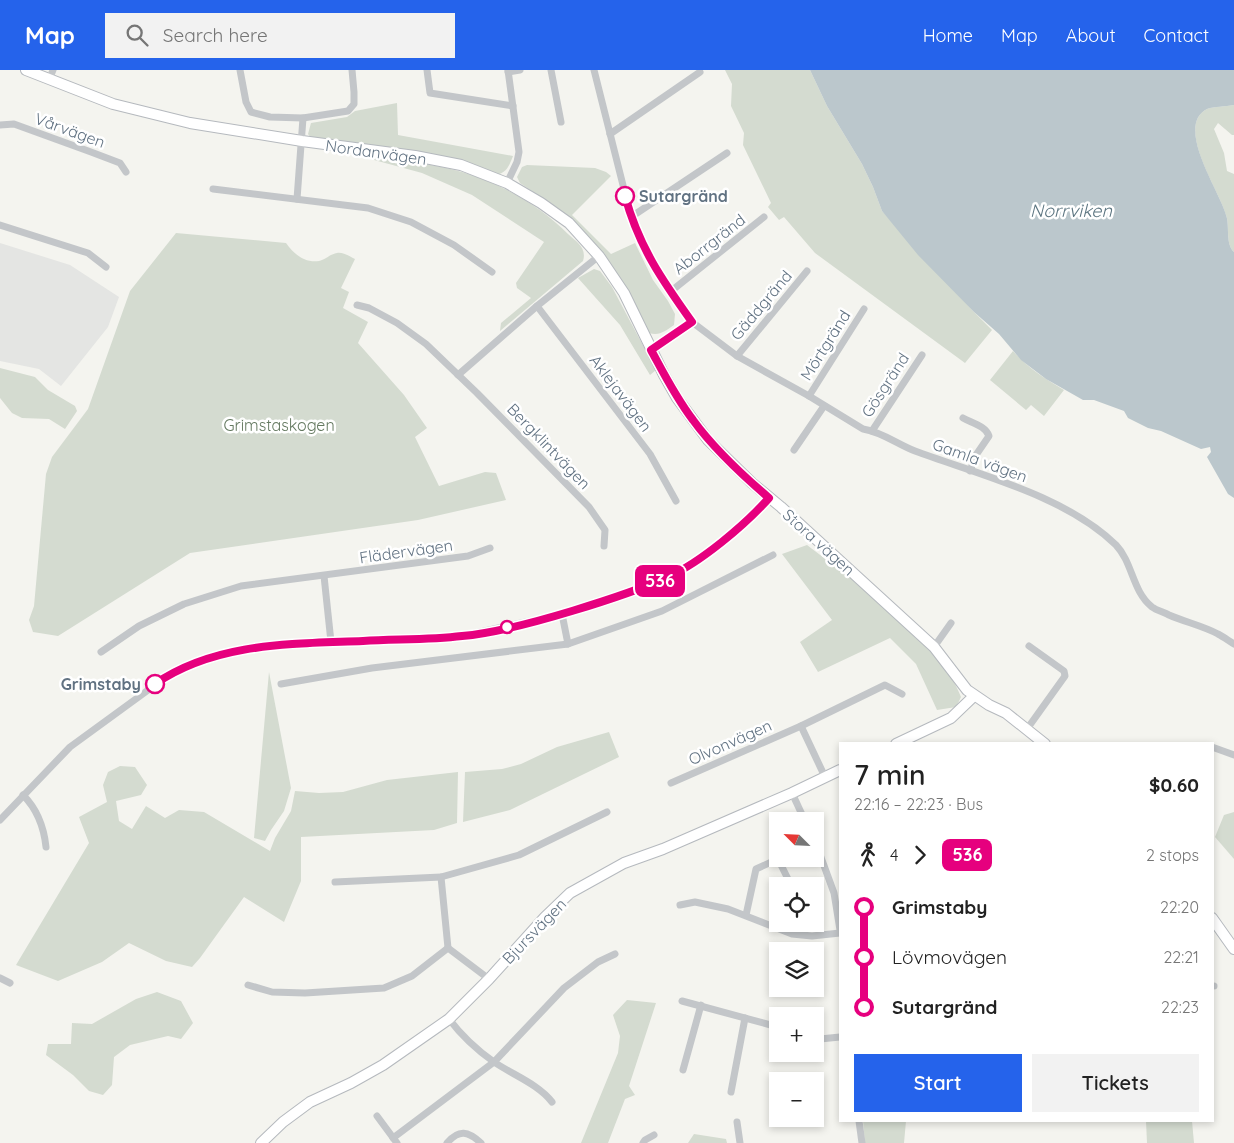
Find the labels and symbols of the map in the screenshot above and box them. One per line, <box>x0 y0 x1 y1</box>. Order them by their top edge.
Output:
street label: Vårvägen <box>32 108 108 152</box>
street label: Nordanvägen <box>324 135 428 169</box>
marker: Sutargränd <box>615 186 635 206</box>
place label: Sutargränd <box>639 186 728 206</box>
water label: Norrviken <box>1030 199 1113 222</box>
street label: Aborrgränd <box>669 210 749 278</box>
street label: Gäddgränd <box>726 266 796 344</box>
street label: Mörtgränd <box>796 306 854 384</box>
street label: Gösgränd <box>857 349 913 421</box>
street label: Aklejavägen <box>586 351 656 435</box>
street label: Bergklintvägen <box>503 399 595 493</box>
park label: Grimstaskogen <box>223 415 335 435</box>
street label: Gamla vägen <box>930 434 1030 486</box>
street label: Stora vägen <box>779 504 859 580</box>
street label: Flädervägen <box>358 535 454 567</box>
line badge: 536 <box>631 565 689 597</box>
unlabelled marker <box>500 620 514 634</box>
place label: Grimstaby <box>61 674 141 694</box>
marker: Grimstaby <box>145 674 165 694</box>
street label: Olvonvägen <box>685 715 775 769</box>
north arrow <box>769 812 824 868</box>
street label: Bjursvägen <box>498 894 570 968</box>

